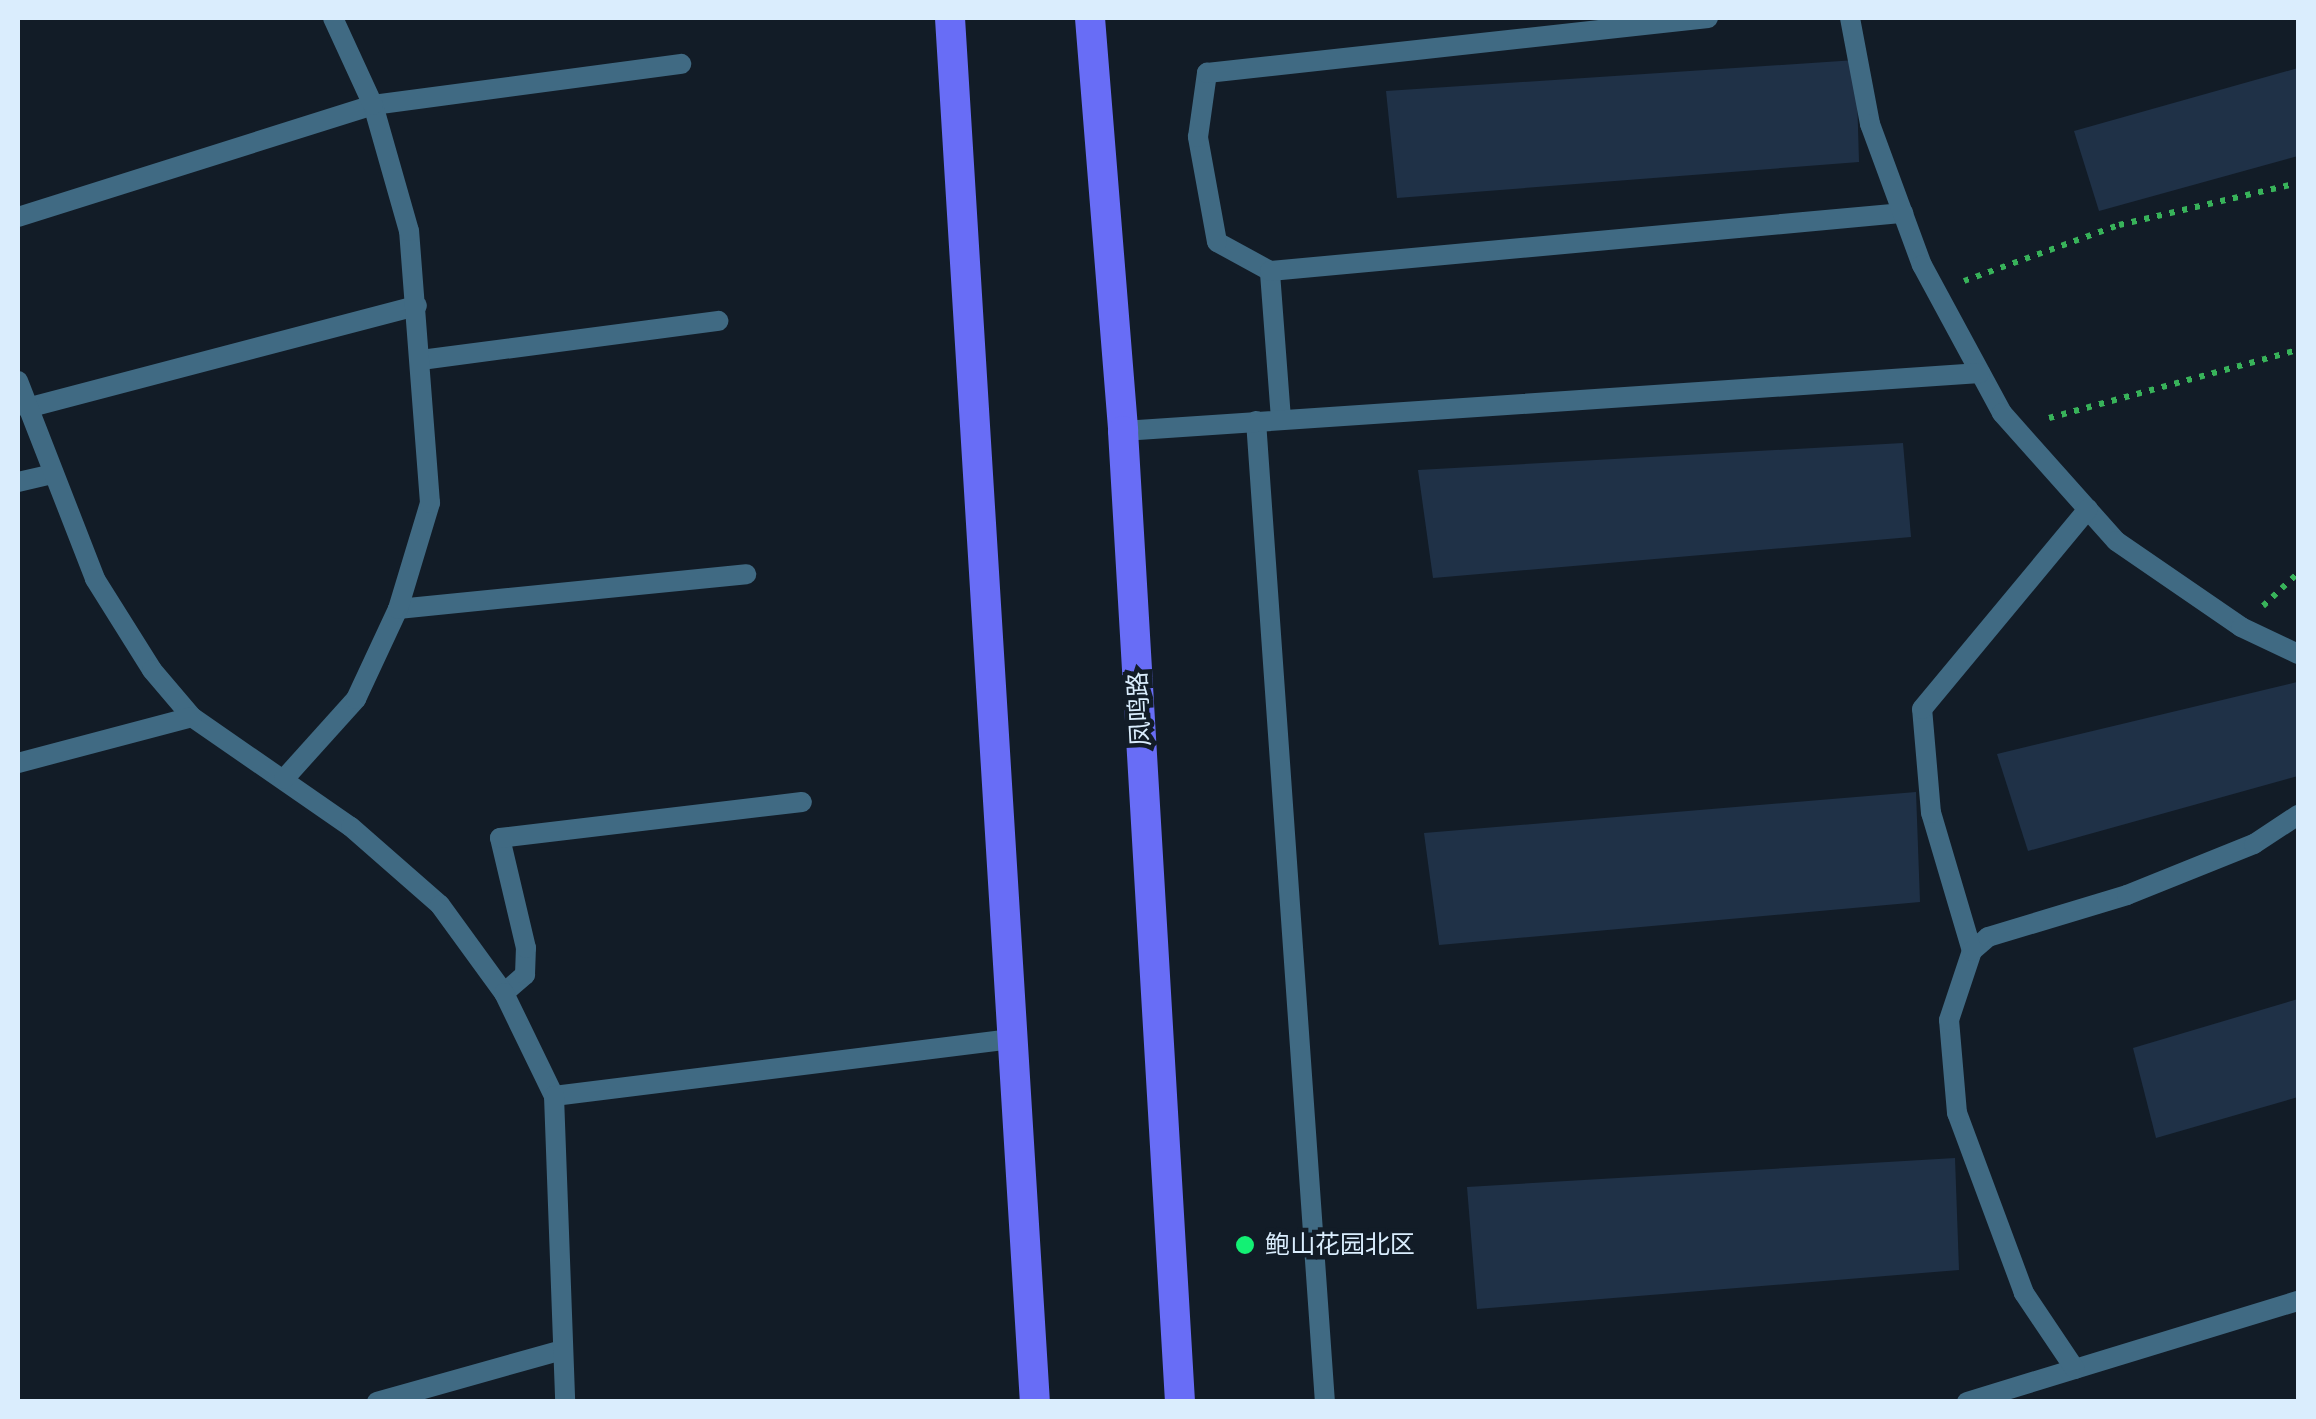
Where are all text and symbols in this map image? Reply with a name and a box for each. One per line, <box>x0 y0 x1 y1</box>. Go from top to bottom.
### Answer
street label: 凤鸣路 <box>1123 671 1157 747</box>
place label: 鲍山花园北区 <box>1265 1230 1415 1260</box>
marker: 鲍山花园北区 <box>1234 1234 1256 1256</box>

